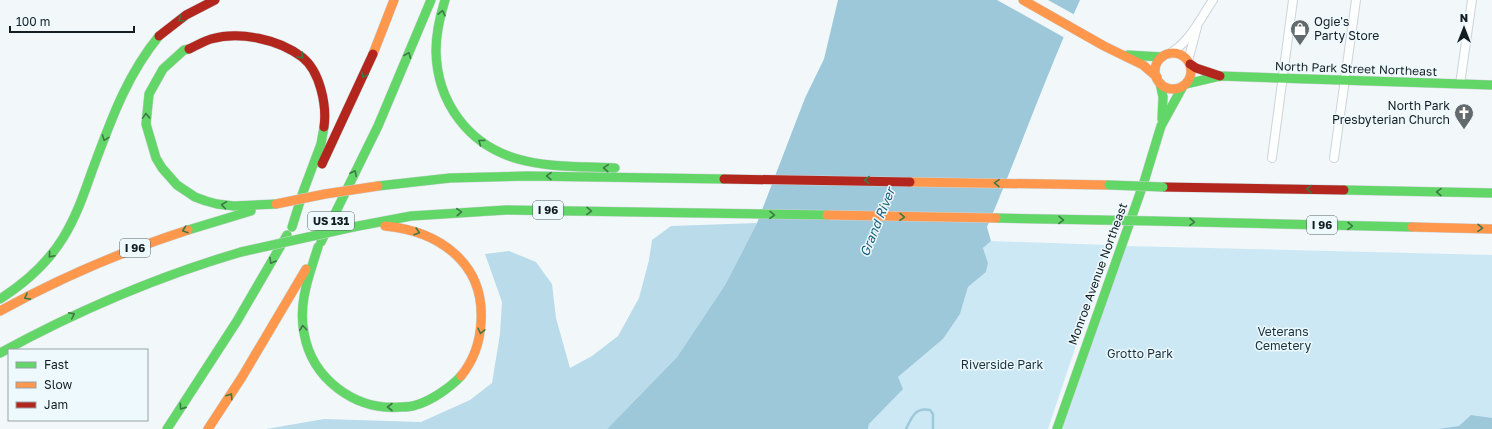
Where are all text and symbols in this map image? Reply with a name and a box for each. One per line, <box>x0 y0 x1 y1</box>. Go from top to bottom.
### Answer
scale bar <box>10 8 134 34</box>
north arrow <box>1444 8 1484 48</box>
one-way arrow <box>437 10 445 16</box>
text: N <box>1460 11 1468 24</box>
text: 100 m <box>16 14 50 29</box>
one-way arrow <box>178 14 185 22</box>
place label: Ogie's Party Store <box>1314 14 1379 43</box>
shop icon: Ogie's Party Store <box>1289 18 1311 46</box>
one-way arrow <box>296 51 304 59</box>
one-way arrow <box>404 51 412 58</box>
street label: North Park Street Northeast <box>1275 58 1438 79</box>
one-way arrow <box>360 71 368 78</box>
place label: North Park Presbyterian Church <box>1332 98 1450 127</box>
church icon: North Park Presbyterian Church <box>1453 102 1475 130</box>
one-way arrow <box>141 113 150 119</box>
one-way arrow <box>102 134 110 141</box>
one-way arrow <box>478 139 485 147</box>
one-way arrow <box>603 163 609 172</box>
one-way arrow <box>349 170 357 177</box>
one-way arrow <box>546 172 552 180</box>
one-way arrow <box>864 176 870 185</box>
one-way arrow <box>994 179 1000 187</box>
water label: Grand River <box>856 184 899 259</box>
one-way arrow <box>1306 185 1312 193</box>
one-way arrow <box>1436 188 1442 196</box>
street label: Monroe Avenue Northeast <box>1065 200 1130 347</box>
one-way arrow <box>221 201 227 210</box>
road number: I 96 <box>533 201 563 219</box>
one-way arrow <box>586 207 592 215</box>
one-way arrow <box>456 208 462 217</box>
one-way arrow <box>769 211 775 219</box>
road number: US 131 <box>308 212 354 230</box>
one-way arrow <box>899 213 905 221</box>
one-way arrow <box>1058 215 1064 224</box>
road number: I 96 <box>1307 216 1337 234</box>
one-way arrow <box>1189 218 1195 226</box>
one-way arrow <box>1347 221 1353 230</box>
one-way arrow <box>1477 224 1483 233</box>
one-way arrow <box>182 225 189 234</box>
one-way arrow <box>413 227 420 236</box>
road number: I 96 <box>120 239 150 257</box>
one-way arrow <box>48 250 55 258</box>
one-way arrow <box>270 257 277 264</box>
one-way arrow <box>24 292 31 299</box>
one-way arrow <box>67 312 75 320</box>
park label: Veterans Cemetery <box>1255 324 1311 353</box>
one-way arrow <box>299 325 308 331</box>
one-way arrow <box>477 328 485 334</box>
park label: Grotto Park <box>1107 346 1173 361</box>
legend <box>8 349 148 421</box>
text: Fast <box>44 357 69 372</box>
park label: Riverside Park <box>961 357 1043 372</box>
text: Slow <box>44 377 72 392</box>
one-way arrow <box>225 393 232 400</box>
text: Jam <box>44 397 68 412</box>
one-way arrow <box>179 403 187 410</box>
one-way arrow <box>387 403 393 411</box>

